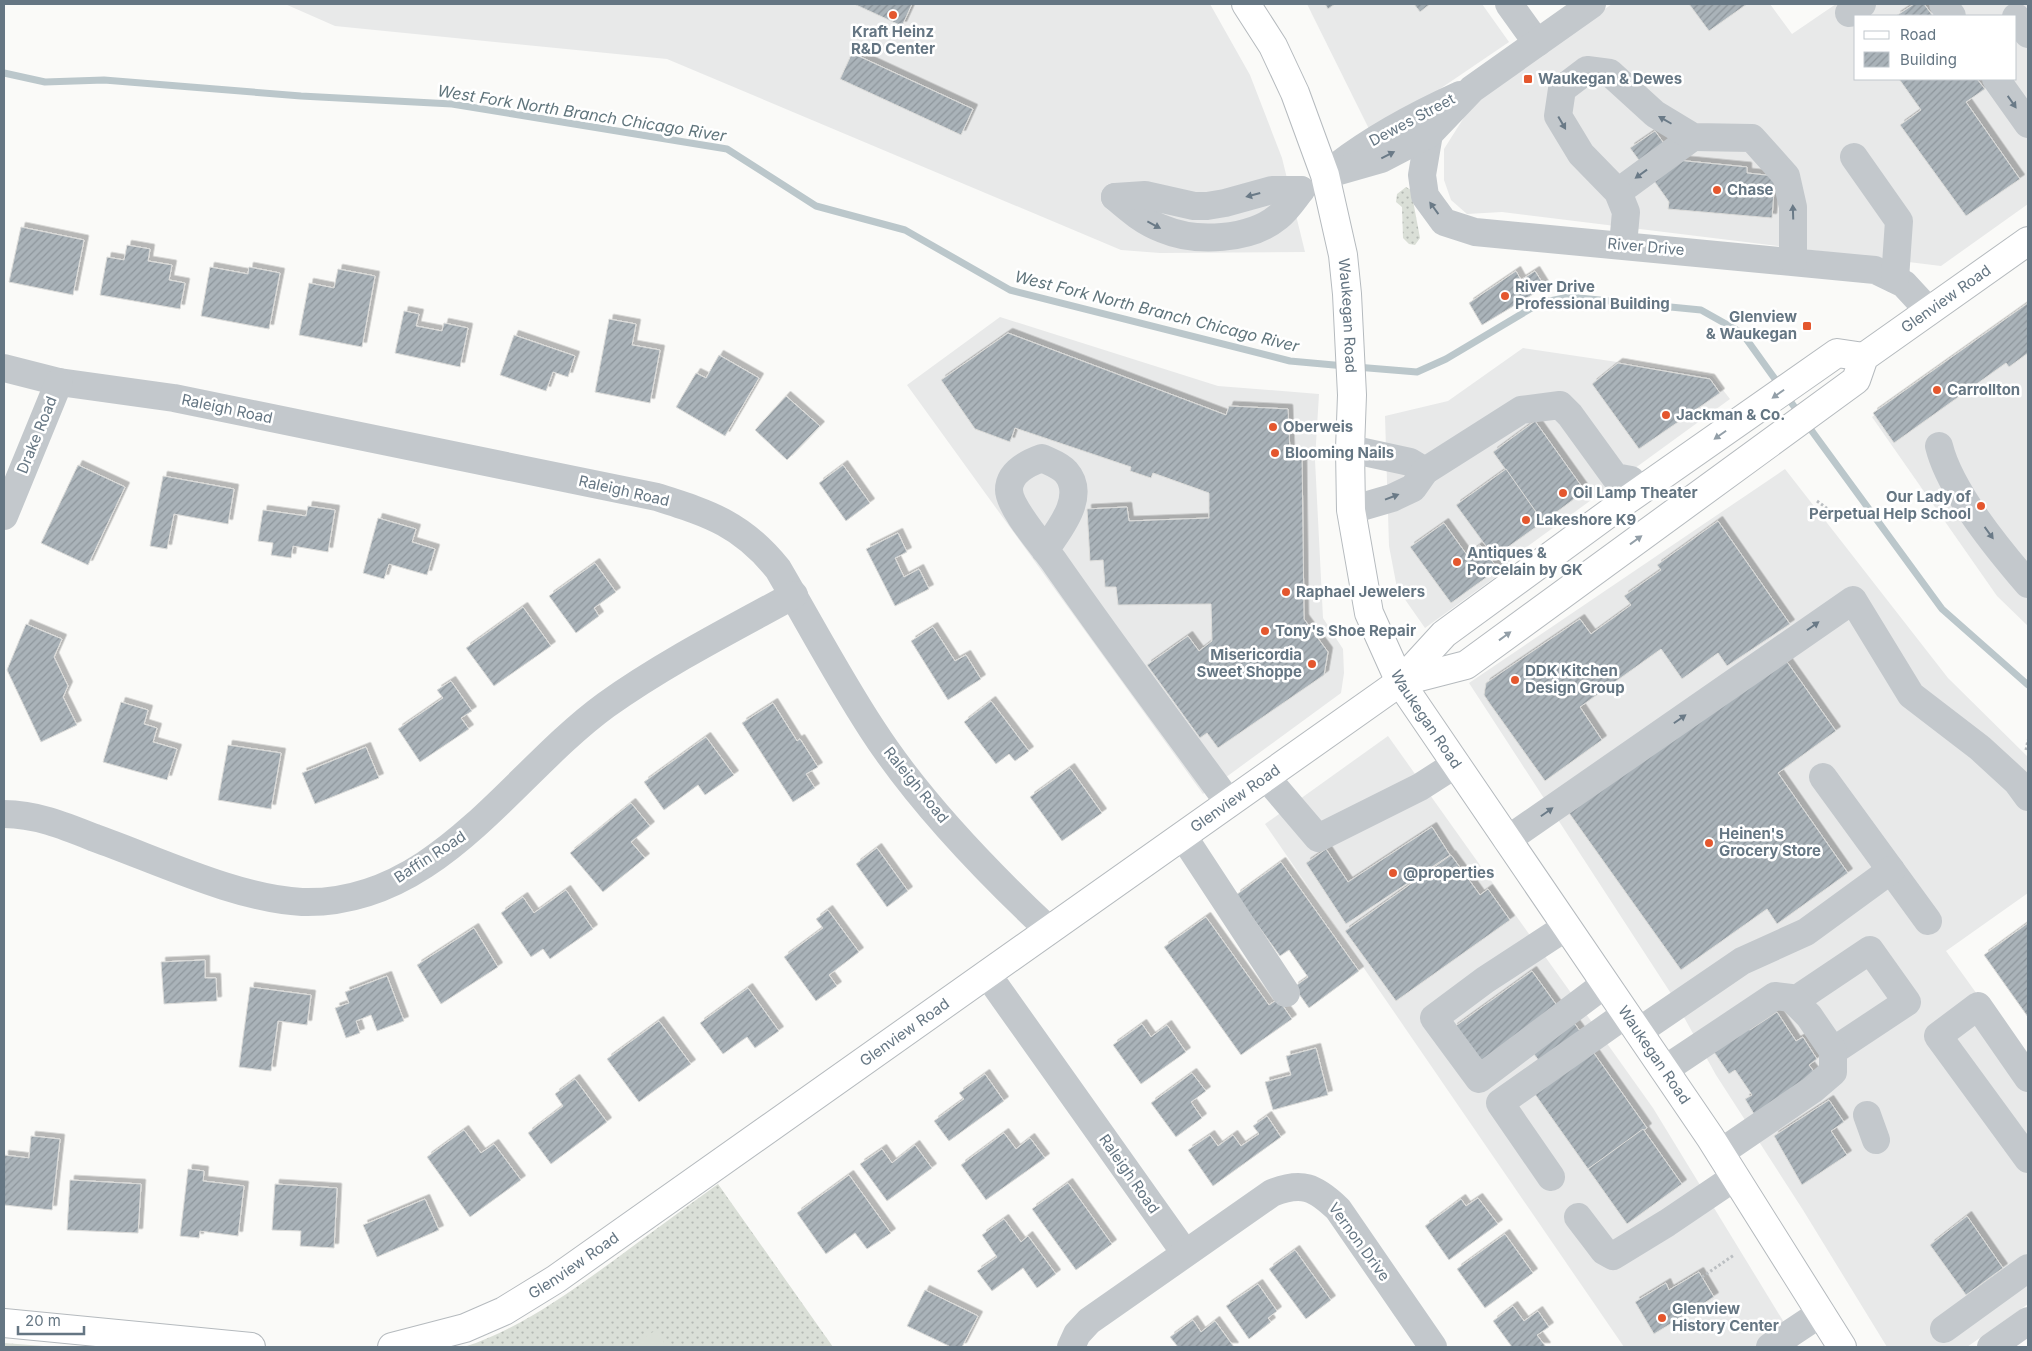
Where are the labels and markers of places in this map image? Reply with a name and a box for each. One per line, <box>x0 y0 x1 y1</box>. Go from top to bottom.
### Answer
marker: Kraft Heinz R&D Center <box>887 9 899 21</box>
place label: Kraft Heinz R&D Center <box>851 22 935 58</box>
place label: Waukegan & Dewes <box>1538 69 1682 88</box>
marker: Waukegan & Dewes <box>1522 73 1534 85</box>
place label: Chase <box>1727 180 1774 199</box>
marker: Chase <box>1711 184 1723 196</box>
place label: River Drive Professional Building <box>1515 277 1670 313</box>
marker: River Drive Professional Building <box>1499 290 1511 302</box>
place label: Glenview & Waukegan <box>1706 307 1797 343</box>
marker: Glenview & Waukegan <box>1801 320 1813 332</box>
place label: Carrollton <box>1947 380 2020 399</box>
marker: Carrollton <box>1931 384 1943 396</box>
place label: Jackman & Co. <box>1676 405 1785 424</box>
marker: Jackman & Co. <box>1660 409 1672 421</box>
place label: Oberweis <box>1283 417 1353 436</box>
marker: Oberweis <box>1267 421 1279 433</box>
place label: Blooming Nails <box>1285 443 1394 462</box>
marker: Blooming Nails <box>1269 447 1281 459</box>
place label: Oil Lamp Theater <box>1573 483 1698 502</box>
marker: Oil Lamp Theater <box>1557 487 1569 499</box>
place label: Our Lady of Perpetual Help School <box>1809 487 1971 523</box>
marker: Our Lady of Perpetual Help School <box>1975 500 1987 512</box>
place label: Lakeshore K9 <box>1536 510 1636 529</box>
marker: Lakeshore K9 <box>1520 514 1532 526</box>
place label: Antiques & Porcelain by GK <box>1467 543 1583 579</box>
marker: Antiques & Porcelain by GK <box>1451 556 1463 568</box>
place label: Raphael Jewelers <box>1296 582 1425 601</box>
marker: Raphael Jewelers <box>1280 586 1292 598</box>
place label: Tony's Shoe Repair <box>1275 621 1416 640</box>
marker: Tony's Shoe Repair <box>1259 625 1271 637</box>
place label: Misericordia Sweet Shoppe <box>1197 645 1302 681</box>
marker: Misericordia Sweet Shoppe <box>1306 658 1318 670</box>
place label: DDK Kitchen Design Group <box>1525 661 1625 697</box>
marker: DDK Kitchen Design Group <box>1509 674 1521 686</box>
place label: Heinen's Grocery Store <box>1719 824 1821 860</box>
marker: Heinen's Grocery Store <box>1703 837 1715 849</box>
place label: @properties <box>1403 863 1494 882</box>
marker: @properties <box>1387 867 1399 879</box>
place label: Glenview History Center <box>1672 1299 1779 1335</box>
marker: Glenview History Center <box>1656 1312 1668 1324</box>

